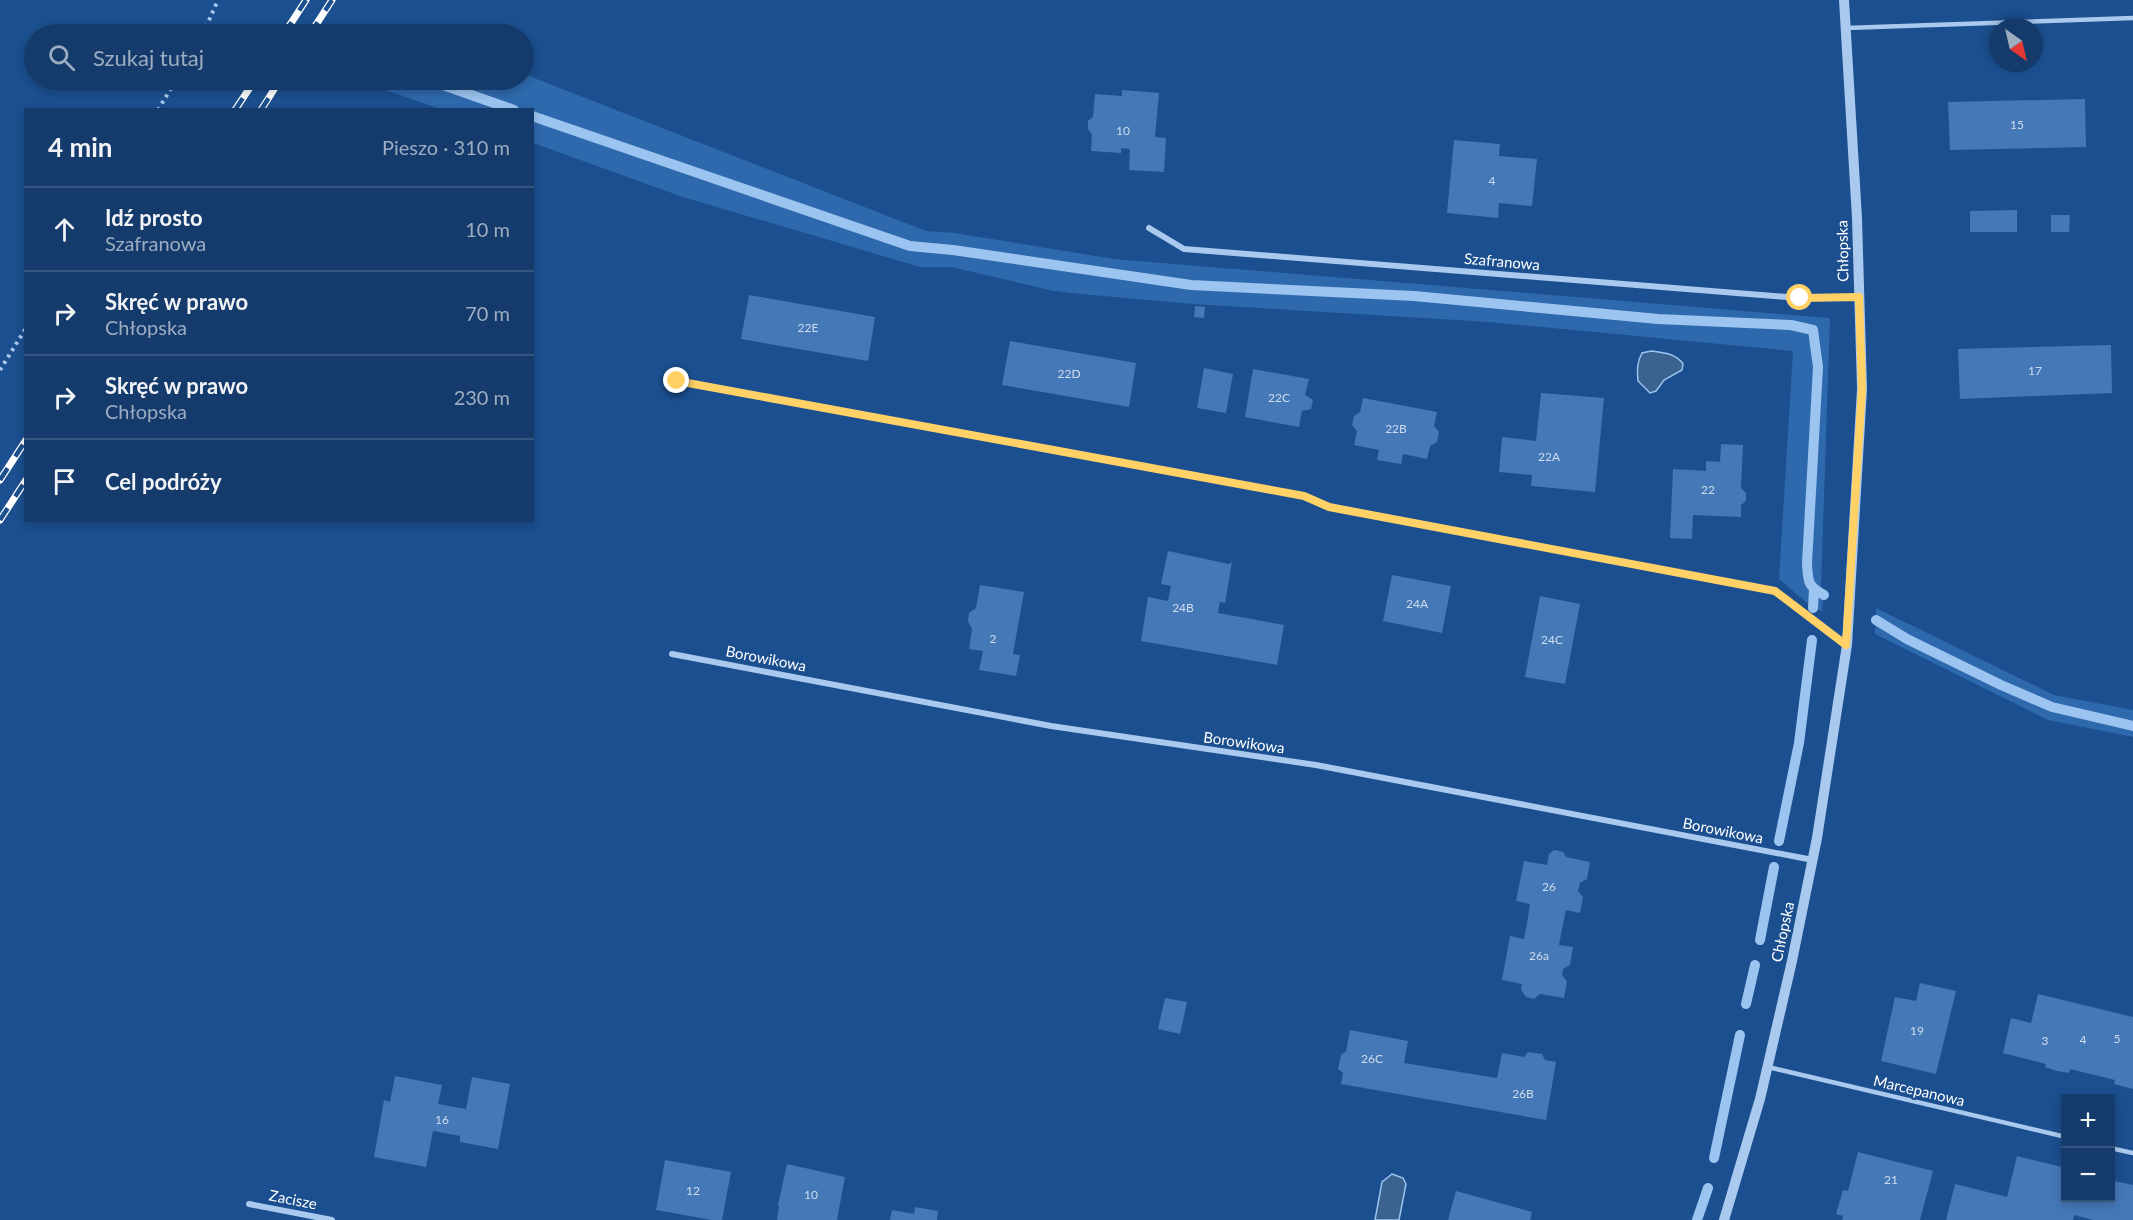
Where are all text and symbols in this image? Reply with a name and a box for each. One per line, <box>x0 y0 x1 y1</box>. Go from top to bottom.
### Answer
north arrow <box>1989 18 2043 72</box>
search box <box>24 24 534 90</box>
icon: search <box>45 41 78 74</box>
text: Szukaj tutaj <box>93 44 204 71</box>
house number: 15 <box>2010 117 2024 132</box>
house number: 10 <box>1116 123 1130 138</box>
text: 4 min <box>48 131 112 163</box>
text: Pieszo · 310 m <box>382 135 510 159</box>
house number: 4 <box>1489 173 1496 188</box>
text: Idź prosto <box>105 204 203 231</box>
icon: ahead <box>48 213 81 246</box>
text: 10 m <box>465 217 510 241</box>
street label: Chłopska <box>1832 220 1852 282</box>
text: Szafranowa <box>105 231 206 255</box>
street label: Szafranowa <box>1463 249 1541 273</box>
route start <box>1786 284 1812 310</box>
text: Skręć w prawo <box>105 288 248 315</box>
icon: right <box>48 297 81 330</box>
text: 70 m <box>465 301 510 325</box>
text: Chłopska <box>105 315 187 339</box>
house number: 22E <box>798 320 818 335</box>
house number: 17 <box>2028 363 2042 378</box>
house number: 22D <box>1057 366 1081 381</box>
route end <box>663 367 689 393</box>
text: Skręć w prawo <box>105 372 248 399</box>
icon: right <box>48 381 81 414</box>
text: 230 m <box>454 385 510 409</box>
house number: 22C <box>1268 390 1290 405</box>
text: Chłopska <box>105 399 187 423</box>
house number: 22B <box>1385 421 1407 436</box>
house number: 22A <box>1538 449 1561 464</box>
icon: arrive <box>48 465 81 498</box>
text: Cel podróży <box>105 468 222 495</box>
house number: 22 <box>1701 482 1715 497</box>
house number: 24A <box>1406 596 1429 611</box>
house number: 24B <box>1172 600 1194 615</box>
house number: 2 <box>990 631 997 646</box>
house number: 24C <box>1541 632 1563 647</box>
street label: Borowikowa <box>724 641 808 675</box>
street label: Borowikowa <box>1202 727 1286 757</box>
street label: Borowikowa <box>1681 813 1765 847</box>
house number: 26 <box>1542 879 1556 894</box>
street label: Chłopska <box>1767 900 1797 964</box>
house number: 26a <box>1529 948 1549 963</box>
house number: 19 <box>1910 1023 1924 1038</box>
house number: 5 <box>2114 1031 2121 1046</box>
house number: 4 <box>2080 1032 2087 1047</box>
house number: 3 <box>2042 1033 2049 1048</box>
house number: 26C <box>1361 1051 1383 1066</box>
street label: Marcepanowa <box>1872 1071 1967 1109</box>
house number: 26B <box>1512 1086 1534 1101</box>
map controls <box>2061 1094 2115 1202</box>
button: + <box>2061 1094 2115 1148</box>
house number: 16 <box>435 1112 449 1127</box>
button: − <box>2061 1148 2115 1202</box>
house number: 21 <box>1884 1172 1898 1187</box>
house number: 12 <box>686 1183 700 1198</box>
street label: Zacisze <box>268 1186 319 1212</box>
house number: 10 <box>804 1187 818 1202</box>

